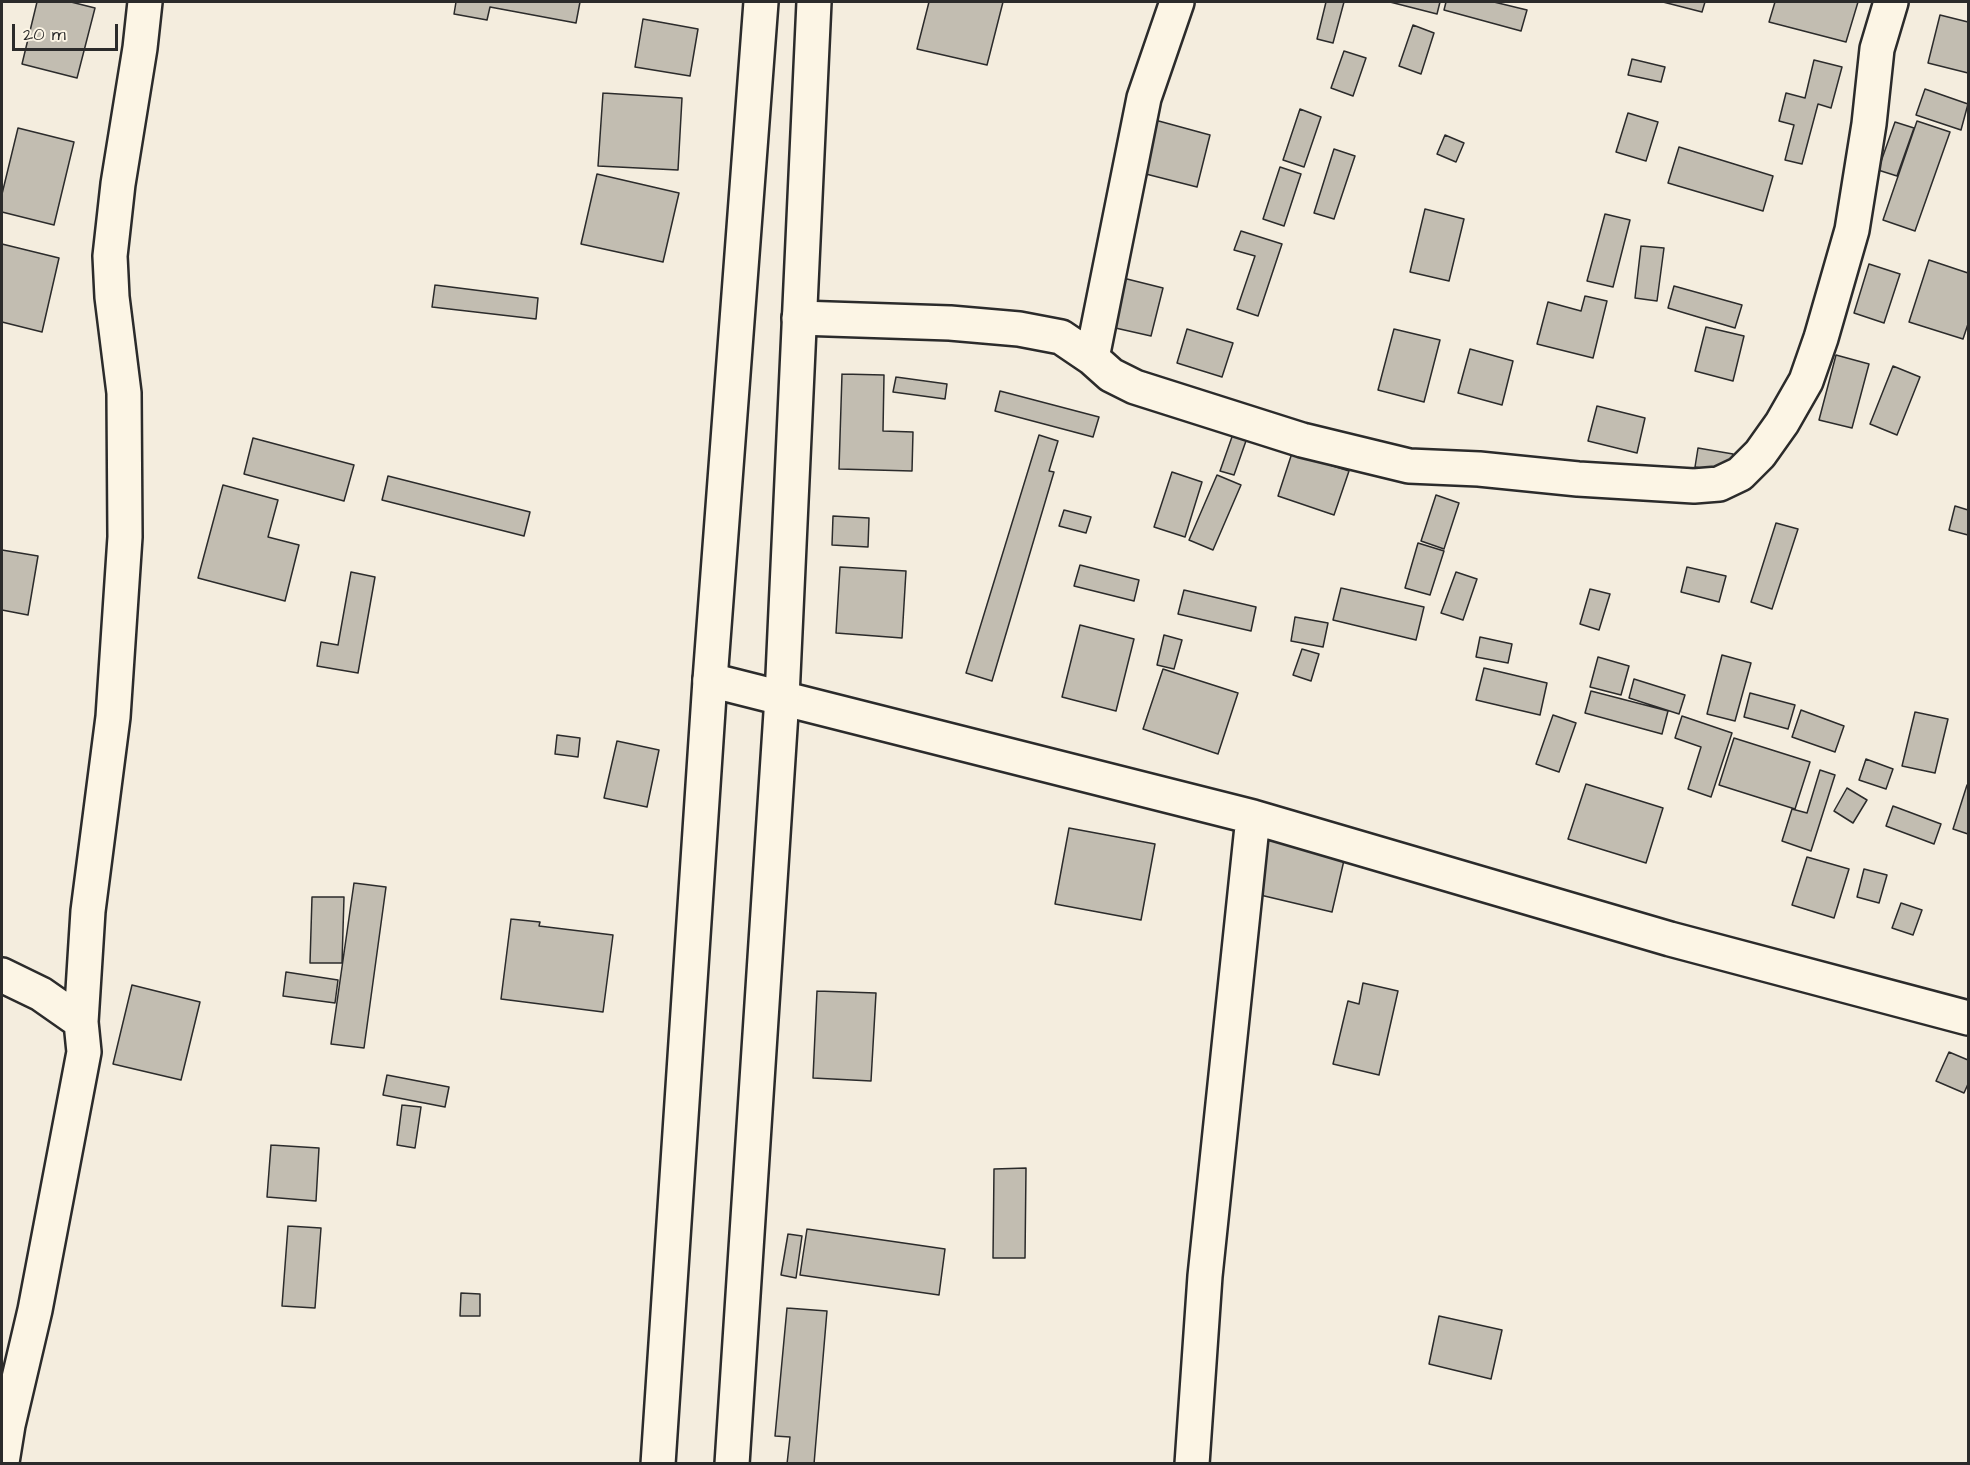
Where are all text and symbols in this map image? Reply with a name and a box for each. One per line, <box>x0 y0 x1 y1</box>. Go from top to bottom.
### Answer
scale bar <box>15 12 122 50</box>
text: 20 m <box>23 22 66 47</box>

